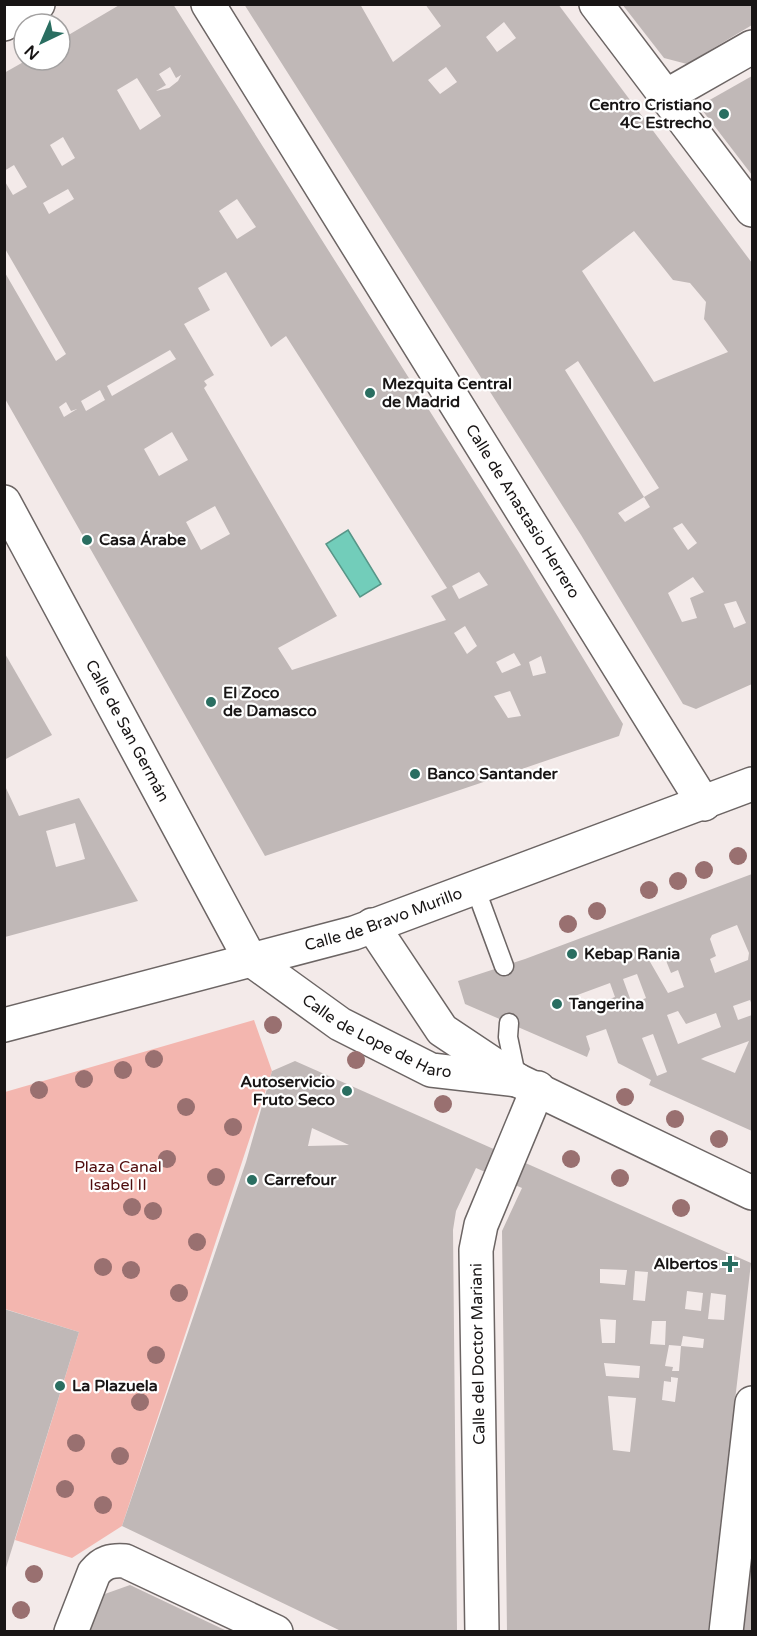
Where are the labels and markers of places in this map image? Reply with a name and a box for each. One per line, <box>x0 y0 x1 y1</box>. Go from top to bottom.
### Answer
place label: Centro Cristiano 4C Estrecho <box>589 95 712 133</box>
marker: Centro Cristiano 4C Estrecho <box>717 107 731 121</box>
place label: Mezquita Central de Madrid <box>382 374 512 412</box>
marker: Mezquita Central de Madrid <box>363 386 377 400</box>
place label: Casa Árabe <box>99 530 186 550</box>
marker: Casa Árabe <box>80 533 94 547</box>
place label: El Zoco de Damasco <box>223 683 317 721</box>
marker: El Zoco de Damasco <box>204 695 218 709</box>
place label: Banco Santander <box>427 764 559 784</box>
marker: Banco Santander <box>408 767 422 781</box>
place label: Kebap Rania <box>584 944 680 964</box>
marker: Kebap Rania <box>565 947 579 961</box>
place label: Tangerina <box>568 994 644 1014</box>
marker: Tangerina <box>550 997 564 1011</box>
place label: Autoservicio Fruto Seco <box>240 1072 335 1110</box>
marker: Autoservicio Fruto Seco <box>340 1084 354 1098</box>
place label: Carrefour <box>264 1170 337 1190</box>
marker: Carrefour <box>245 1173 259 1187</box>
place label: Albertos <box>653 1254 718 1274</box>
marker: Albertos <box>723 1257 737 1271</box>
place label: La Plazuela <box>72 1376 158 1396</box>
marker: La Plazuela <box>53 1379 67 1393</box>

